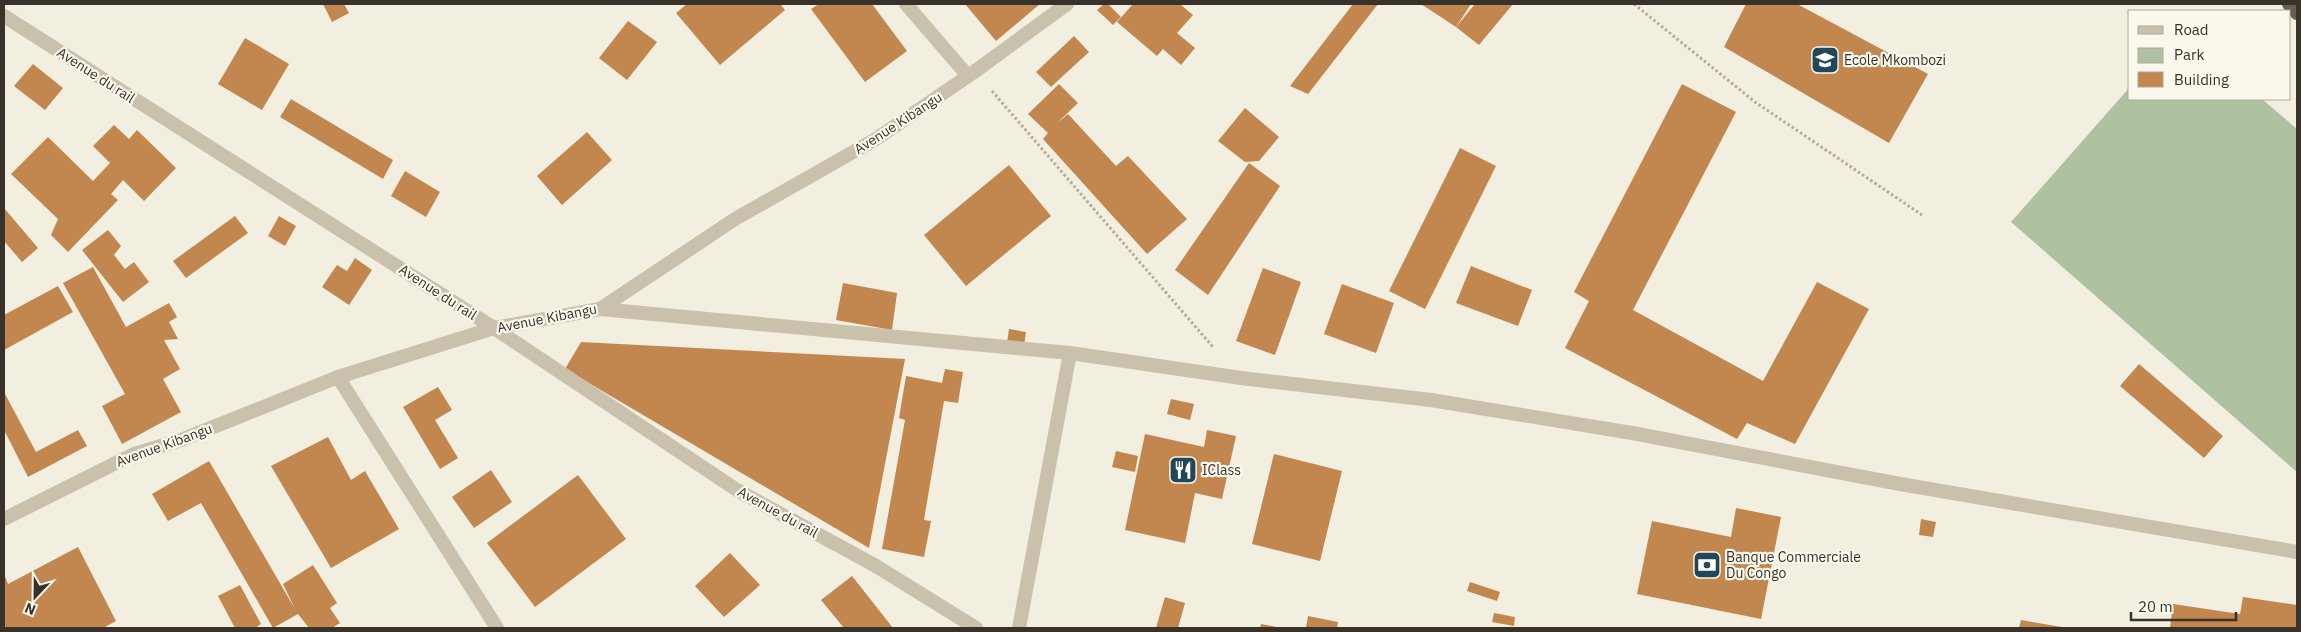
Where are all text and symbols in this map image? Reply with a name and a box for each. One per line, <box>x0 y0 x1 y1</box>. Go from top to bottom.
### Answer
legend <box>2128 10 2291 100</box>
text: Road <box>2174 20 2209 39</box>
street label: Avenue du rail <box>54 43 139 107</box>
school or university icon: Ecole Mkombozi <box>1810 45 1840 75</box>
text: Park <box>2174 45 2204 64</box>
place label: Ecole Mkombozi <box>1844 51 1946 69</box>
text: Building <box>2174 70 2229 89</box>
street label: Avenue Kibangu <box>851 88 945 158</box>
street label: Avenue du rail <box>396 260 481 324</box>
street label: Avenue Kibangu <box>496 300 598 336</box>
street label: Avenue Kibangu <box>113 419 215 471</box>
restaurant icon: IClass <box>1168 455 1198 485</box>
place label: IClass <box>1202 461 1241 479</box>
street label: Avenue du rail <box>735 482 822 542</box>
place label: Banque Commerciale Du Congo <box>1726 548 1861 582</box>
bank icon: Banque Commerciale Du Congo <box>1692 550 1722 580</box>
north arrow <box>10 572 60 622</box>
scale bar <box>2131 590 2236 622</box>
text: 20 m <box>2138 597 2173 616</box>
text: N <box>22 599 38 619</box>

